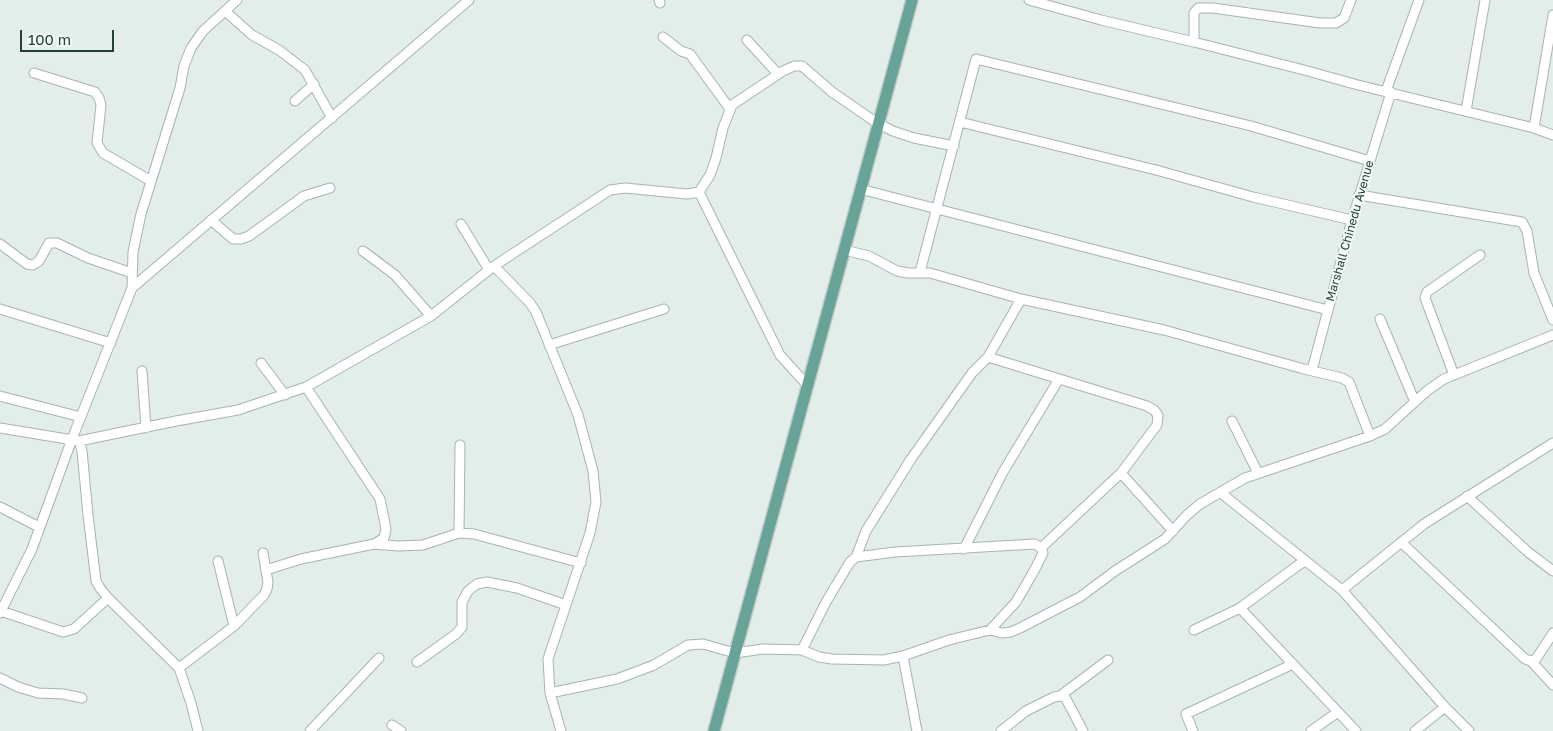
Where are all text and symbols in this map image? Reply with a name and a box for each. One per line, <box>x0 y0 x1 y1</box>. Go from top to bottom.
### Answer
scale bar <box>22 20 116 52</box>
text: 100 m <box>28 30 71 48</box>
street label: Marshall Chinedu Avenue <box>1323 159 1377 303</box>

